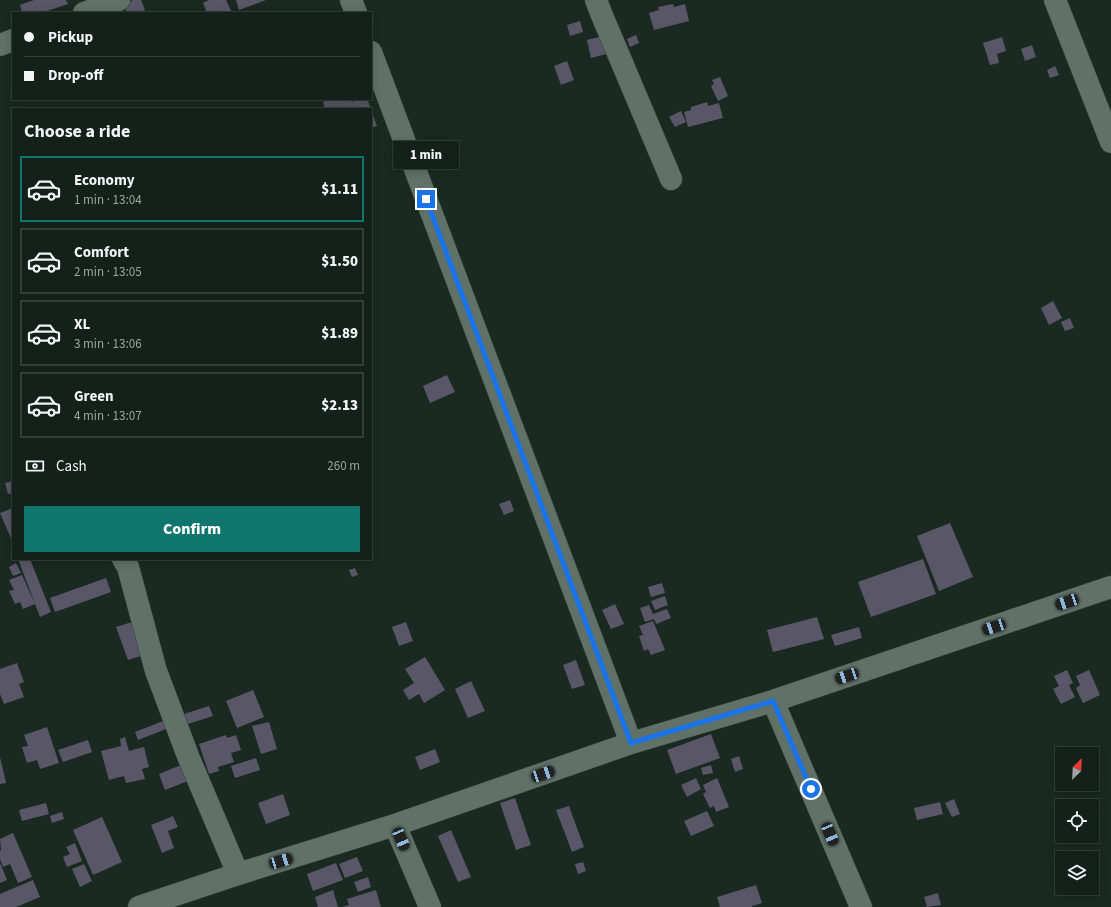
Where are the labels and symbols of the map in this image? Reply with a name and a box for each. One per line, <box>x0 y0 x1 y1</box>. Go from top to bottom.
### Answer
callout: 1 min <box>393 141 459 169</box>
route end <box>417 190 435 208</box>
car <box>1054 592 1080 612</box>
car <box>981 618 1007 636</box>
car <box>834 667 860 685</box>
north arrow <box>1055 747 1099 791</box>
car <box>530 764 556 784</box>
route start <box>802 780 820 798</box>
car <box>820 821 840 847</box>
car <box>391 826 411 852</box>
car <box>268 852 294 870</box>

